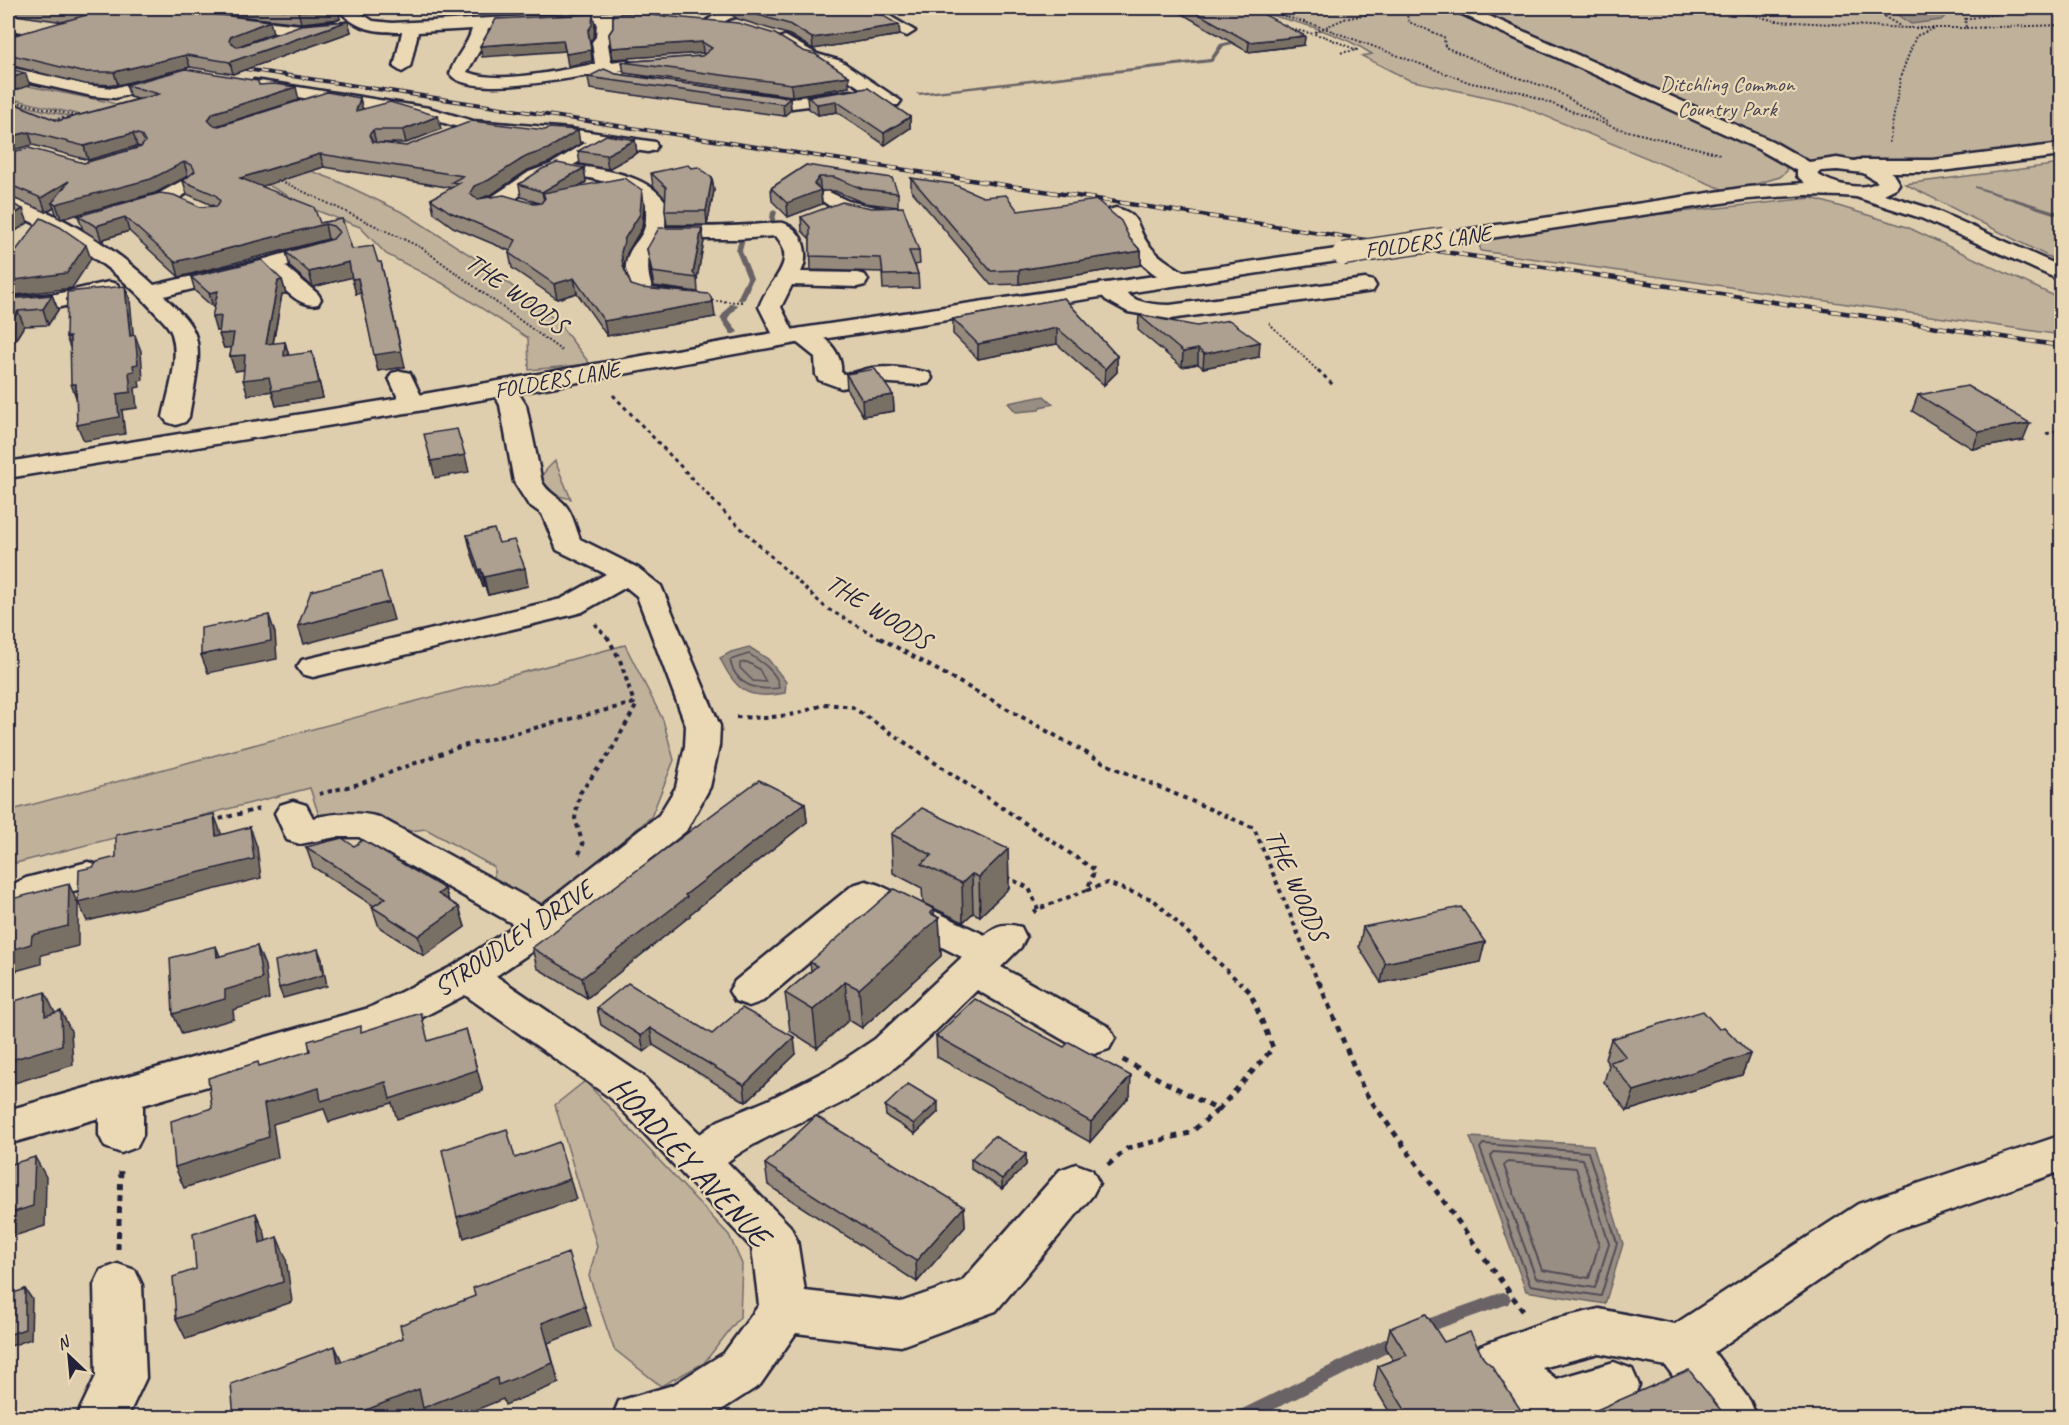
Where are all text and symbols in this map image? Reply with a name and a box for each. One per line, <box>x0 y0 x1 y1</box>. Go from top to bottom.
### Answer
park label: Ditchling Common Country Park <box>1660 70 1795 123</box>
street label: FOLDERS LANE <box>1363 219 1496 265</box>
street label: THE WOODS <box>459 245 577 343</box>
street label: FOLDERS LANE <box>492 355 625 405</box>
street label: THE WOODS <box>820 566 940 658</box>
street label: THE WOODS <box>1257 825 1337 949</box>
street label: STROUDLEY DRIVE <box>427 871 602 1004</box>
street label: HOADLEY AVENUE <box>600 1067 782 1259</box>
north arrow <box>39 1326 99 1386</box>
text: N <box>54 1331 74 1355</box>

